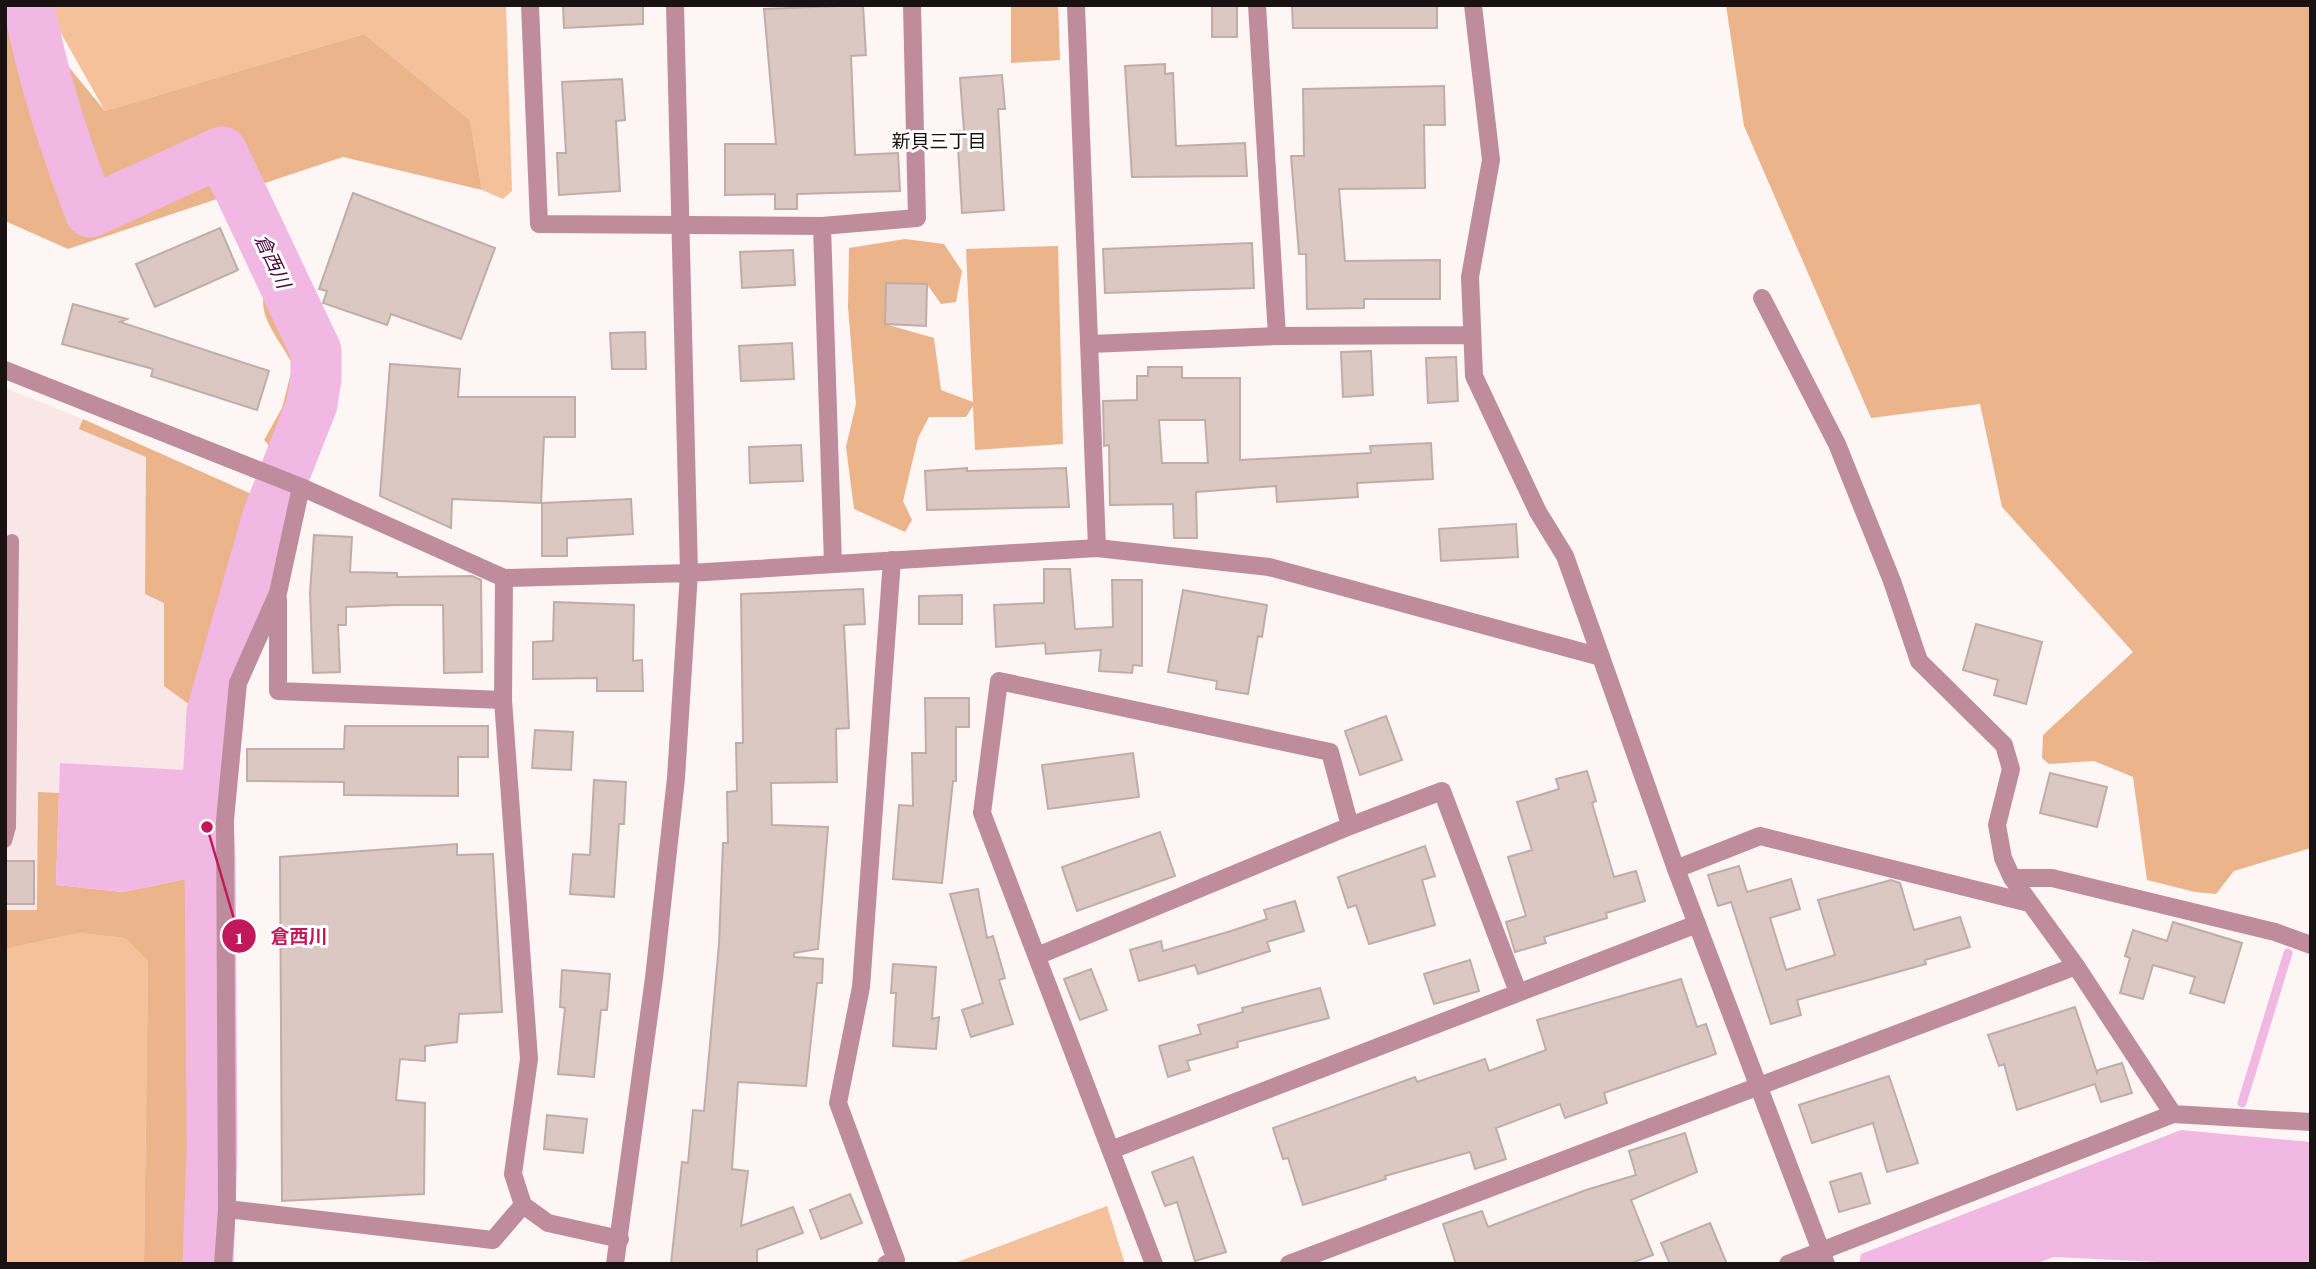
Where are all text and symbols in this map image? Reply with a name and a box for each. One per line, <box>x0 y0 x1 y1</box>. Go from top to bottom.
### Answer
district label: 新貝三丁目 <box>891 127 987 153</box>
water label: 倉西川 <box>250 229 299 294</box>
callout: 倉西川 <box>221 916 341 956</box>
text: 1 <box>235 921 243 949</box>
text: 倉西川 <box>270 922 328 948</box>

